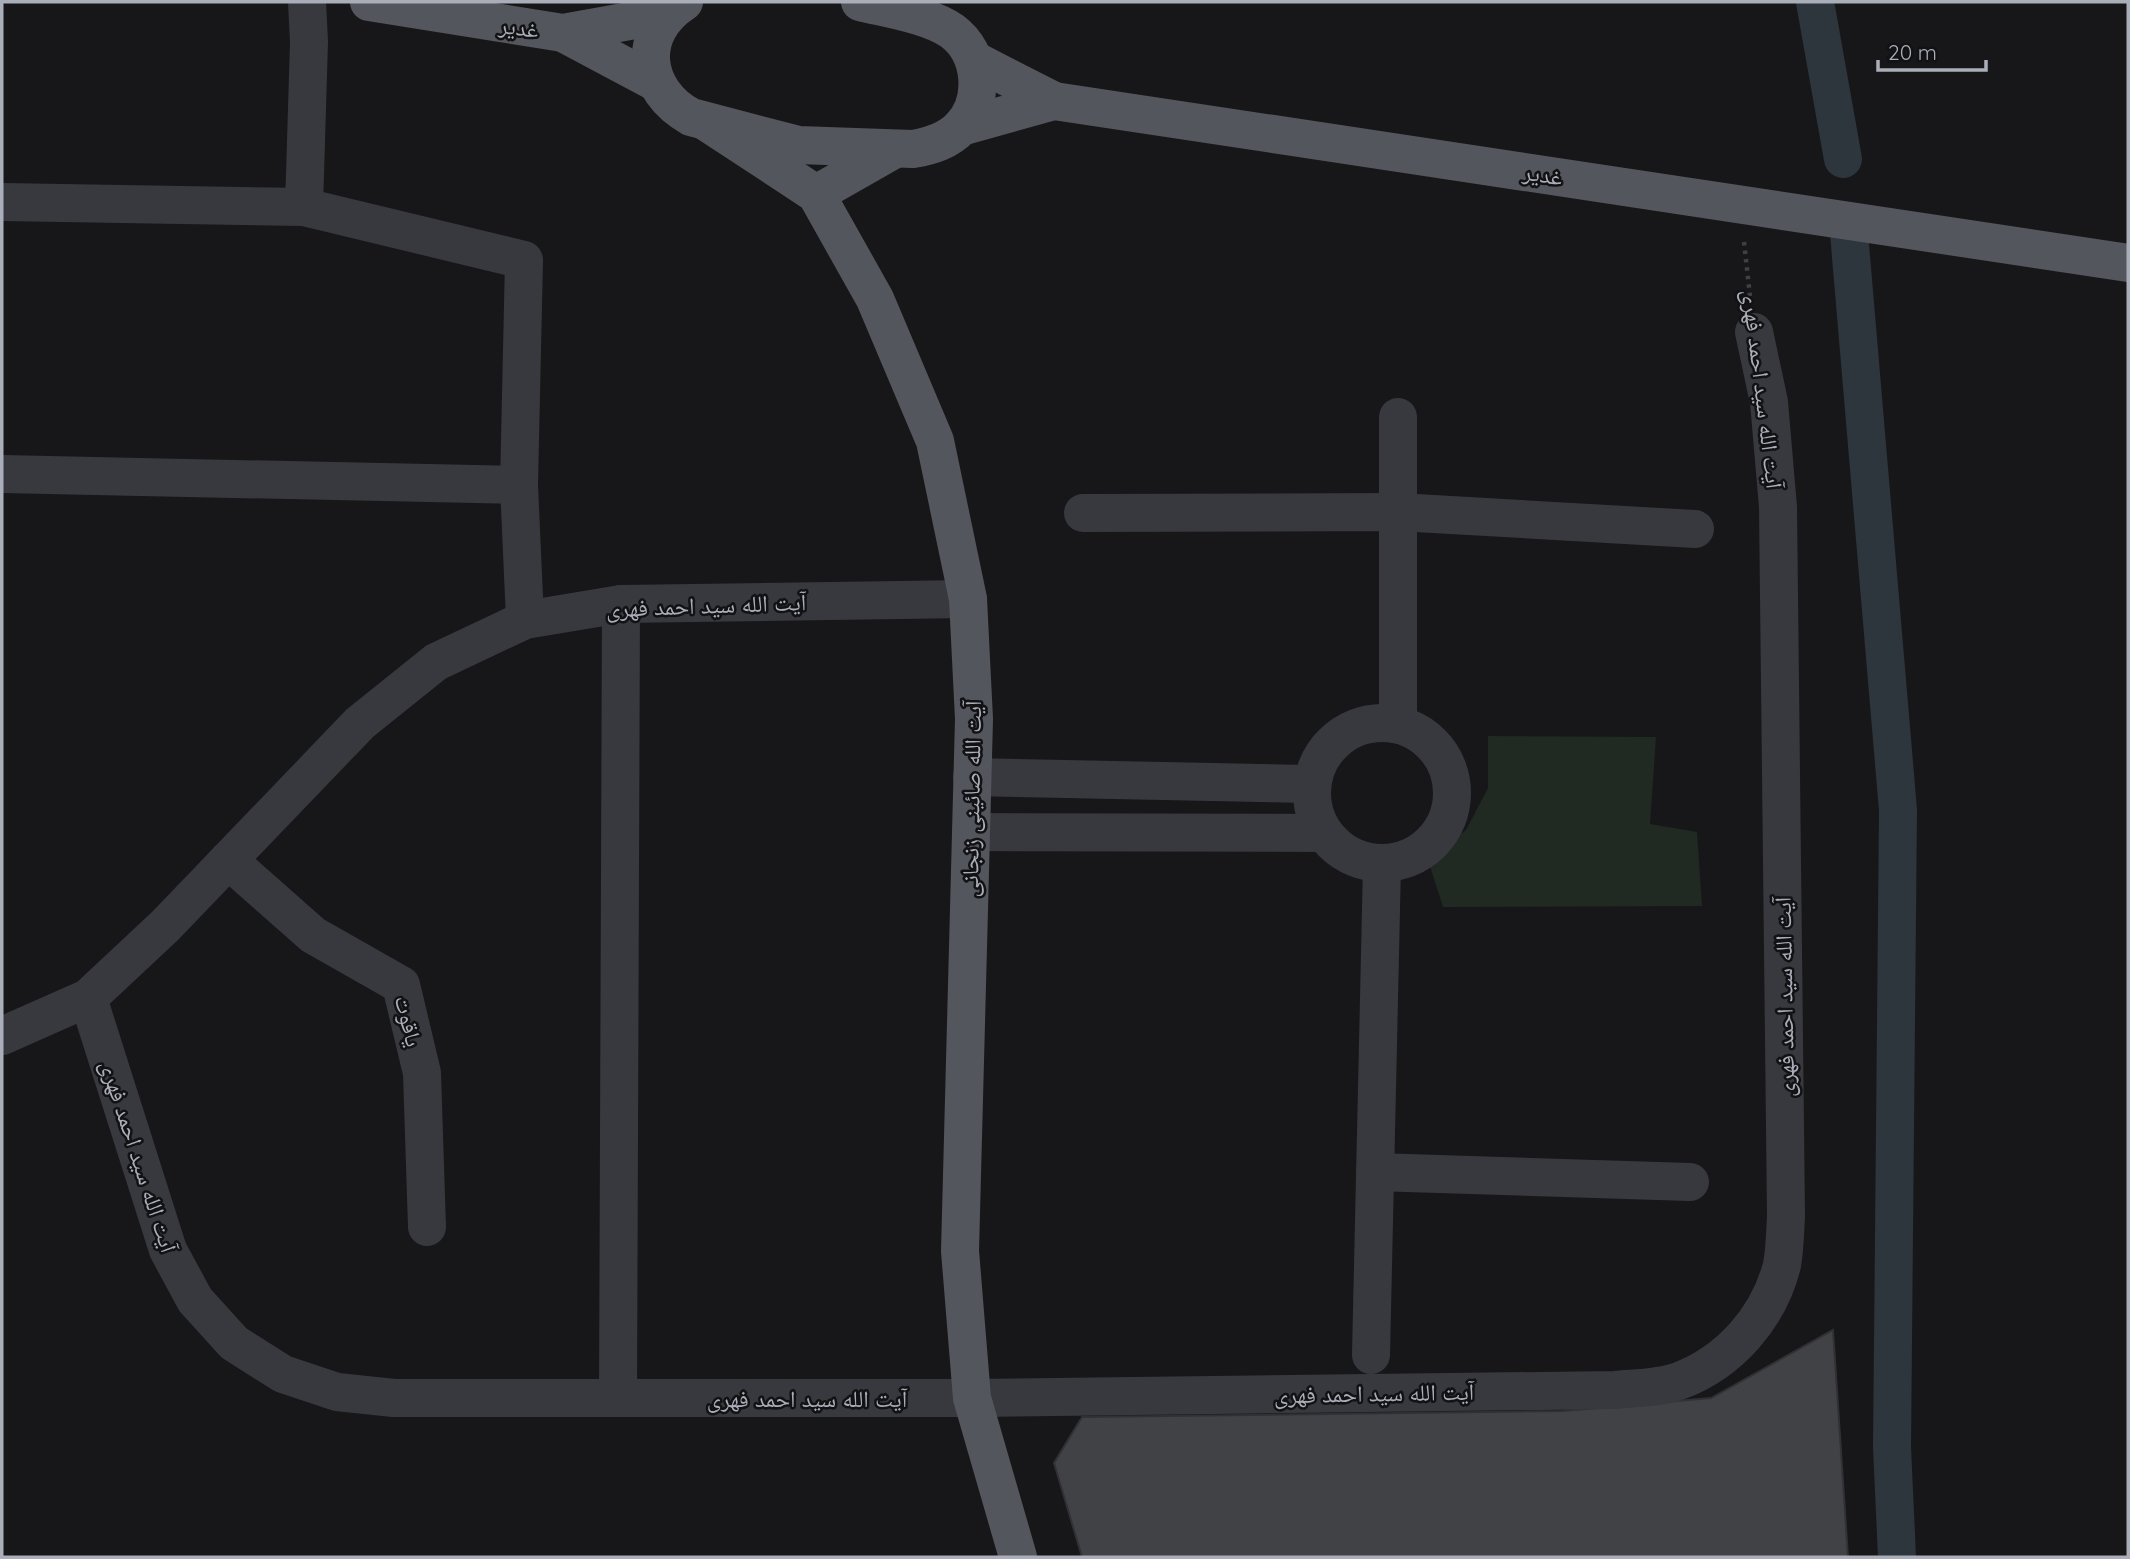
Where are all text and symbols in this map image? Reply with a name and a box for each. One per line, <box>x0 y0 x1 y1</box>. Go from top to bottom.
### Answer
street label: غدیر <box>496 10 541 44</box>
scale bar <box>1878 28 1986 72</box>
text: 20 m <box>1888 39 1937 65</box>
street label: غدیر <box>1520 156 1565 191</box>
street label: آیت الله سید احمد فهری <box>1736 288 1790 491</box>
street label: آیت الله سید احمد فهری <box>605 587 808 623</box>
street label: آیت الله صائینی زنجانی <box>955 699 987 898</box>
street label: آیت الله سید احمد فهری <box>1768 895 1800 1097</box>
street label: یاقوت <box>389 992 429 1050</box>
street label: آیت الله سید احمد فهری <box>94 1056 184 1257</box>
street label: آیت الله سید احمد فهری <box>1274 1377 1476 1409</box>
street label: آیت الله سید احمد فهری <box>707 1384 908 1413</box>

